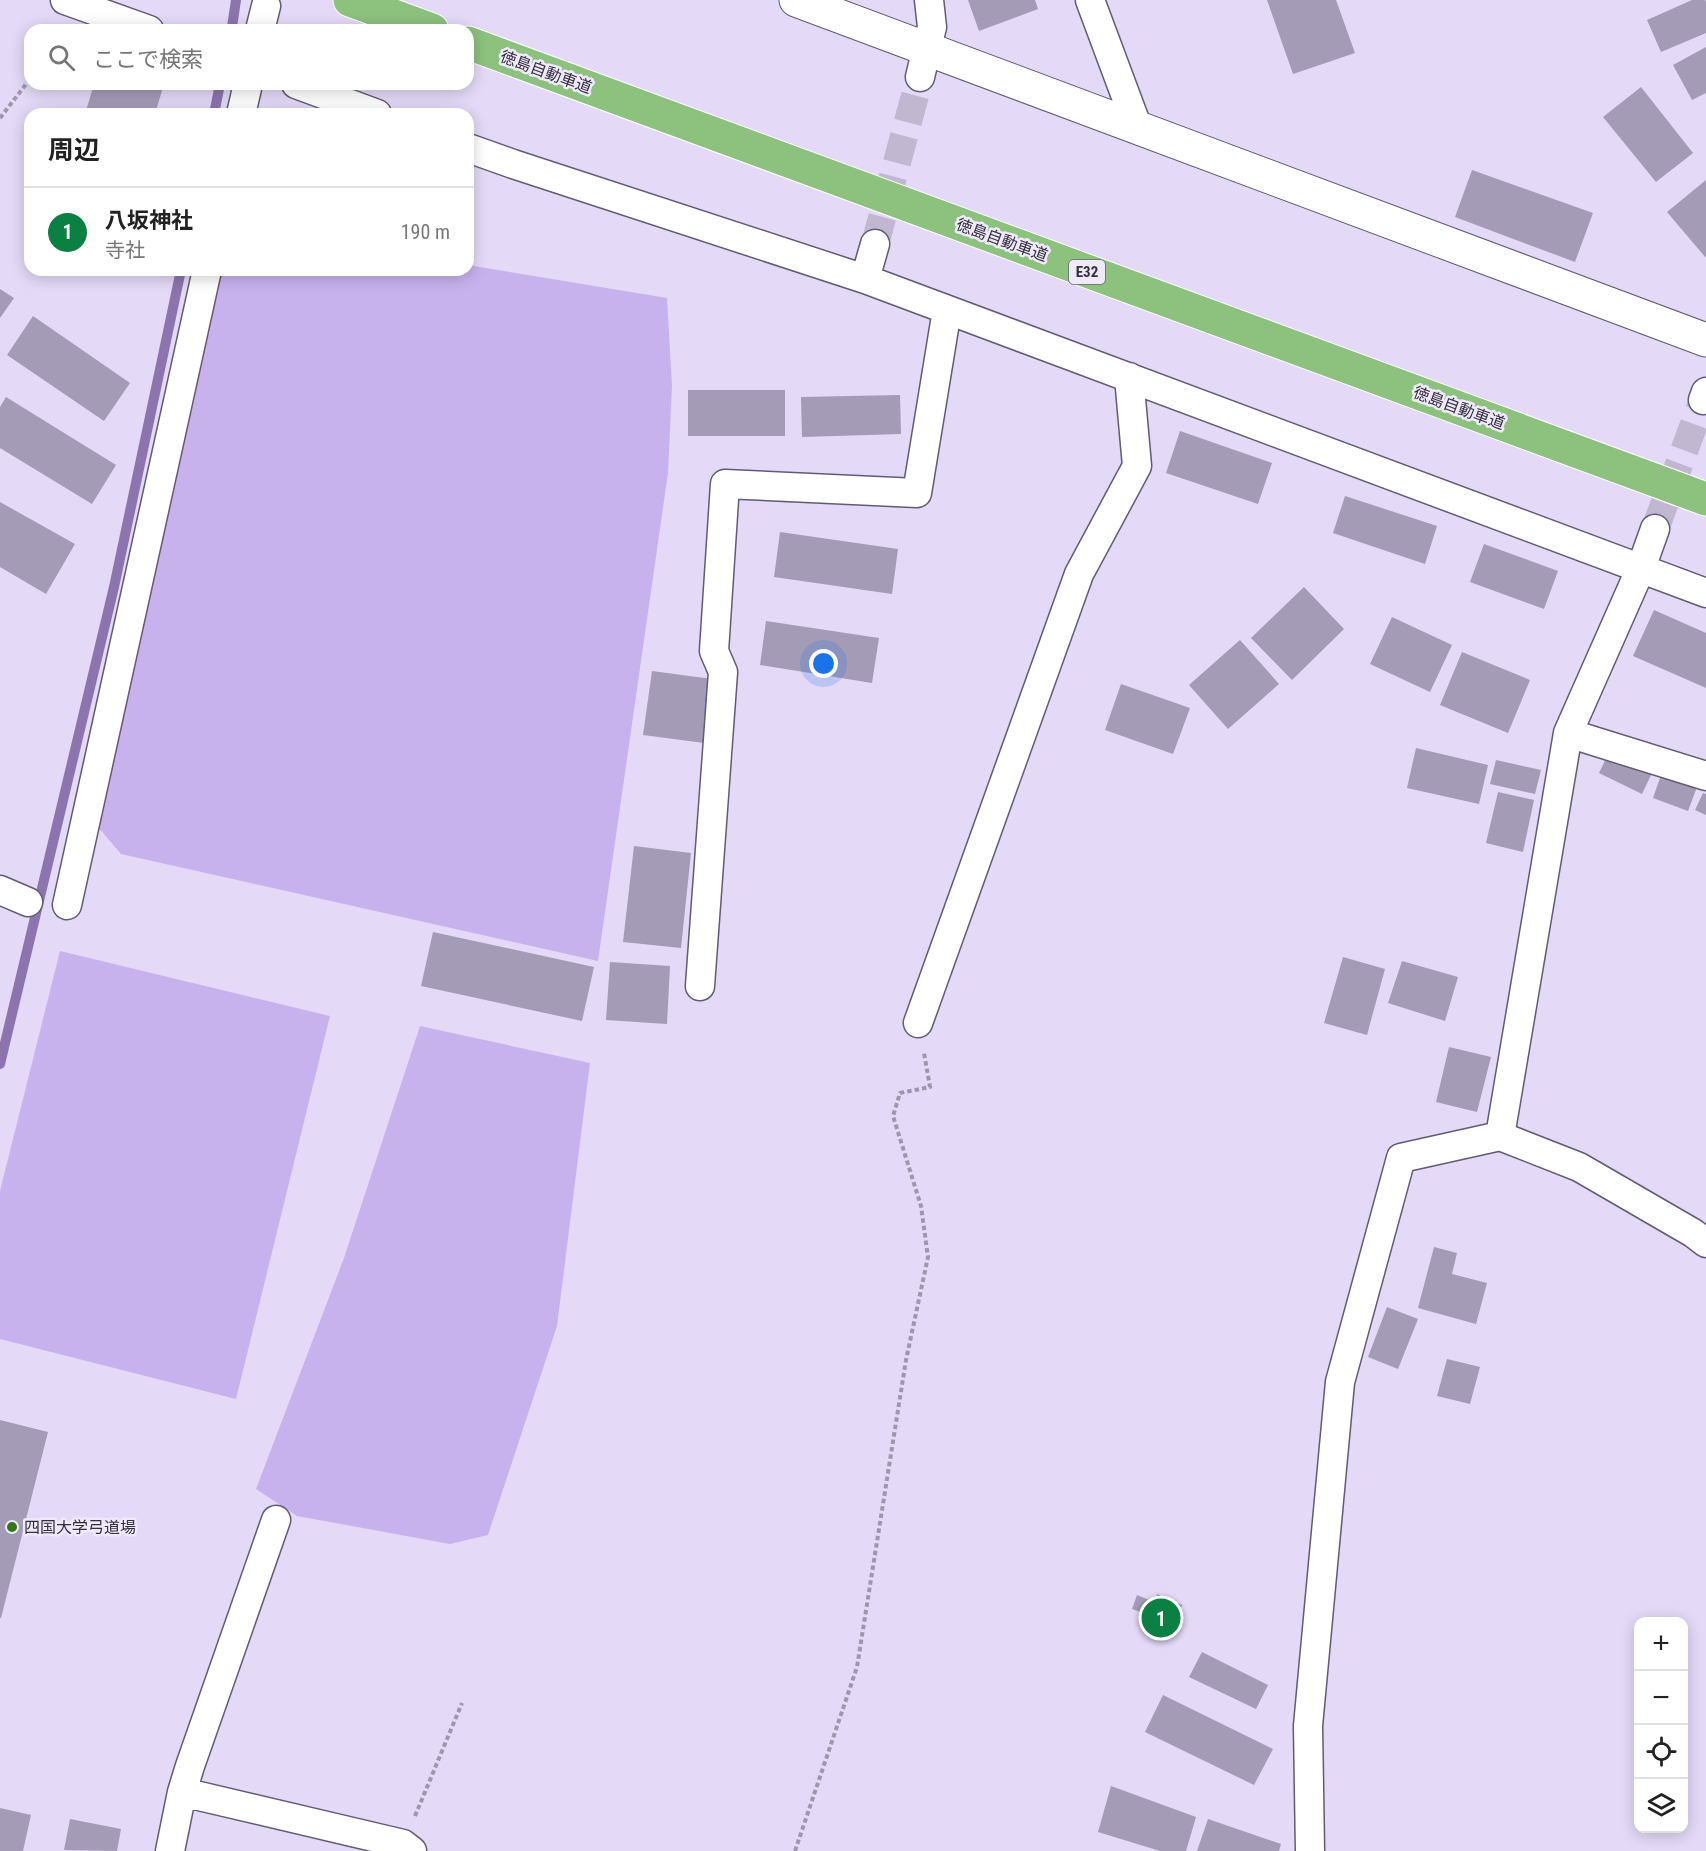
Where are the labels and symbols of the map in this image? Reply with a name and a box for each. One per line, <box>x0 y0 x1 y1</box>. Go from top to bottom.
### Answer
street label: 徳島自動車道 <box>498 47 594 97</box>
street label: 徳島自動車道 <box>954 215 1050 265</box>
road number: E32 <box>1069 260 1105 284</box>
street label: 徳島自動車道 <box>1411 383 1507 433</box>
your location <box>809 649 838 678</box>
place label: 四国大学弓道場 <box>24 1518 136 1537</box>
marker: 四国大学弓道場 <box>5 1520 19 1534</box>
pin: 1 <box>1142 1596 1180 1640</box>

